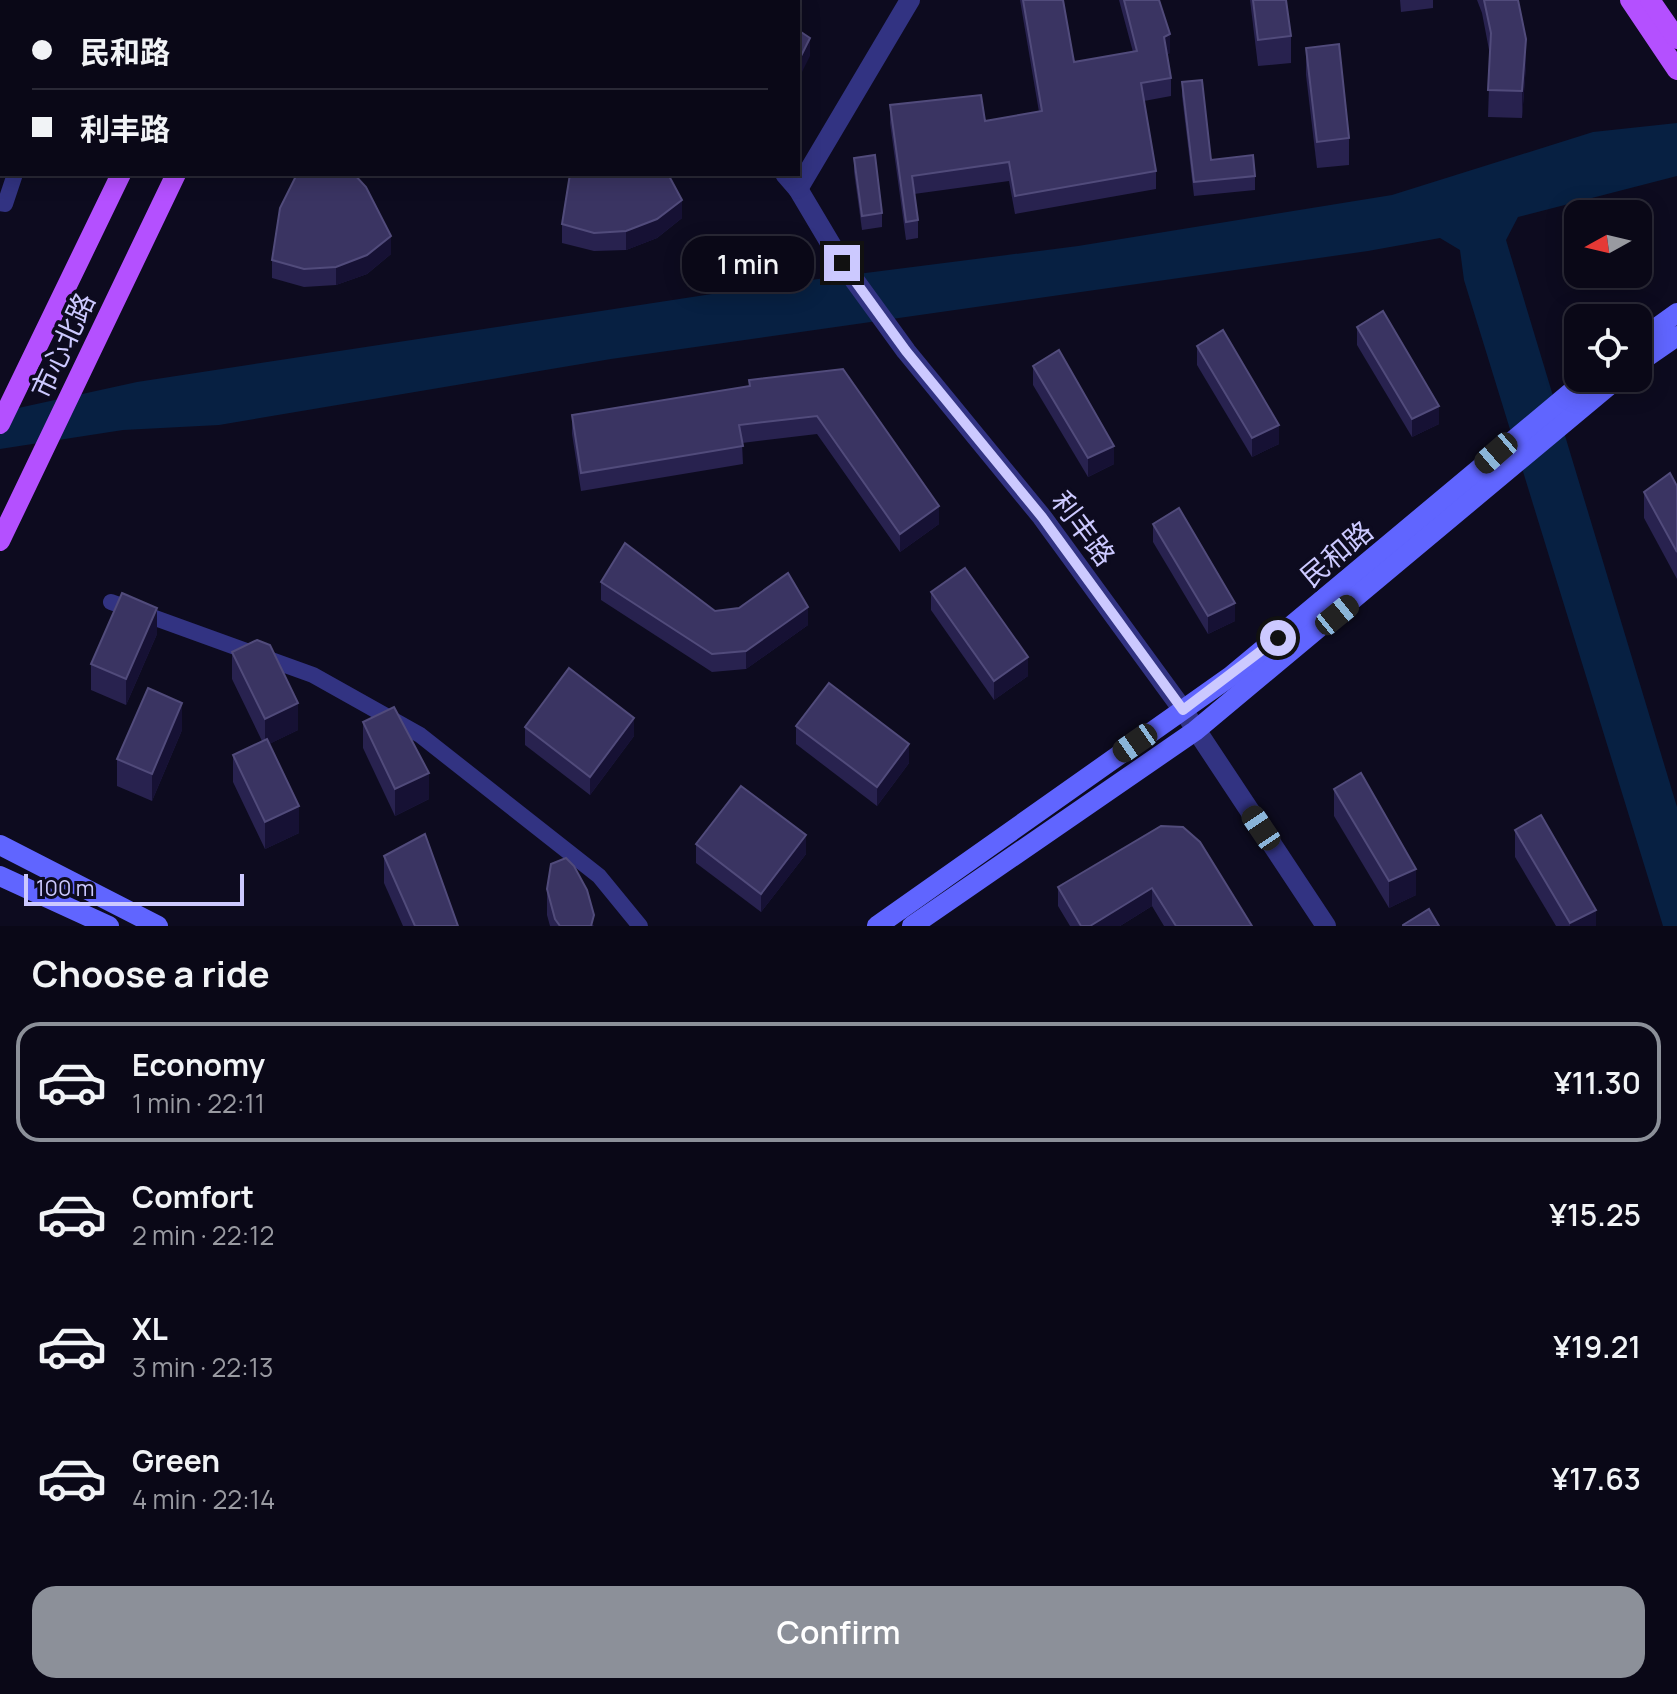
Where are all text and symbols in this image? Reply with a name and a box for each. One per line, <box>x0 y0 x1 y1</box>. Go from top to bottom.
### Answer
text: 民和路 <box>80 31 170 72</box>
text: 利丰路 <box>80 108 170 149</box>
north arrow <box>1564 200 1652 288</box>
map controls <box>1564 200 1652 392</box>
callout: 1 min <box>682 235 814 291</box>
route end <box>824 245 860 281</box>
text: 1 min <box>717 246 779 282</box>
street label: 市心北路 <box>21 286 103 404</box>
button: locate <box>1564 304 1652 392</box>
car <box>1470 428 1522 478</box>
street label: 利丰路 <box>1044 483 1124 573</box>
street label: 民和路 <box>1292 511 1380 595</box>
car <box>1311 591 1363 639</box>
route start <box>1260 620 1296 656</box>
car <box>1108 719 1162 767</box>
car <box>1238 801 1284 855</box>
scale bar <box>24 870 244 906</box>
text: 100 m <box>36 873 94 903</box>
text: Choose a ride <box>32 949 270 998</box>
text: Economy <box>132 1044 265 1085</box>
icon: car <box>36 1046 108 1118</box>
text: ¥11.30 <box>1554 1062 1641 1103</box>
text: 1 min · 22:11 <box>132 1085 265 1121</box>
text: Comfort <box>132 1176 254 1217</box>
icon: car <box>36 1178 108 1250</box>
text: ¥15.25 <box>1549 1194 1641 1235</box>
text: 2 min · 22:12 <box>132 1217 274 1253</box>
text: XL <box>132 1308 168 1349</box>
icon: car <box>36 1310 108 1382</box>
text: ¥19.21 <box>1553 1326 1641 1367</box>
text: 3 min · 22:13 <box>132 1349 273 1385</box>
text: Green <box>132 1440 220 1481</box>
icon: car <box>36 1442 108 1514</box>
text: ¥17.63 <box>1551 1458 1641 1499</box>
text: 4 min · 22:14 <box>132 1481 275 1517</box>
button: Confirm <box>32 1586 1645 1678</box>

